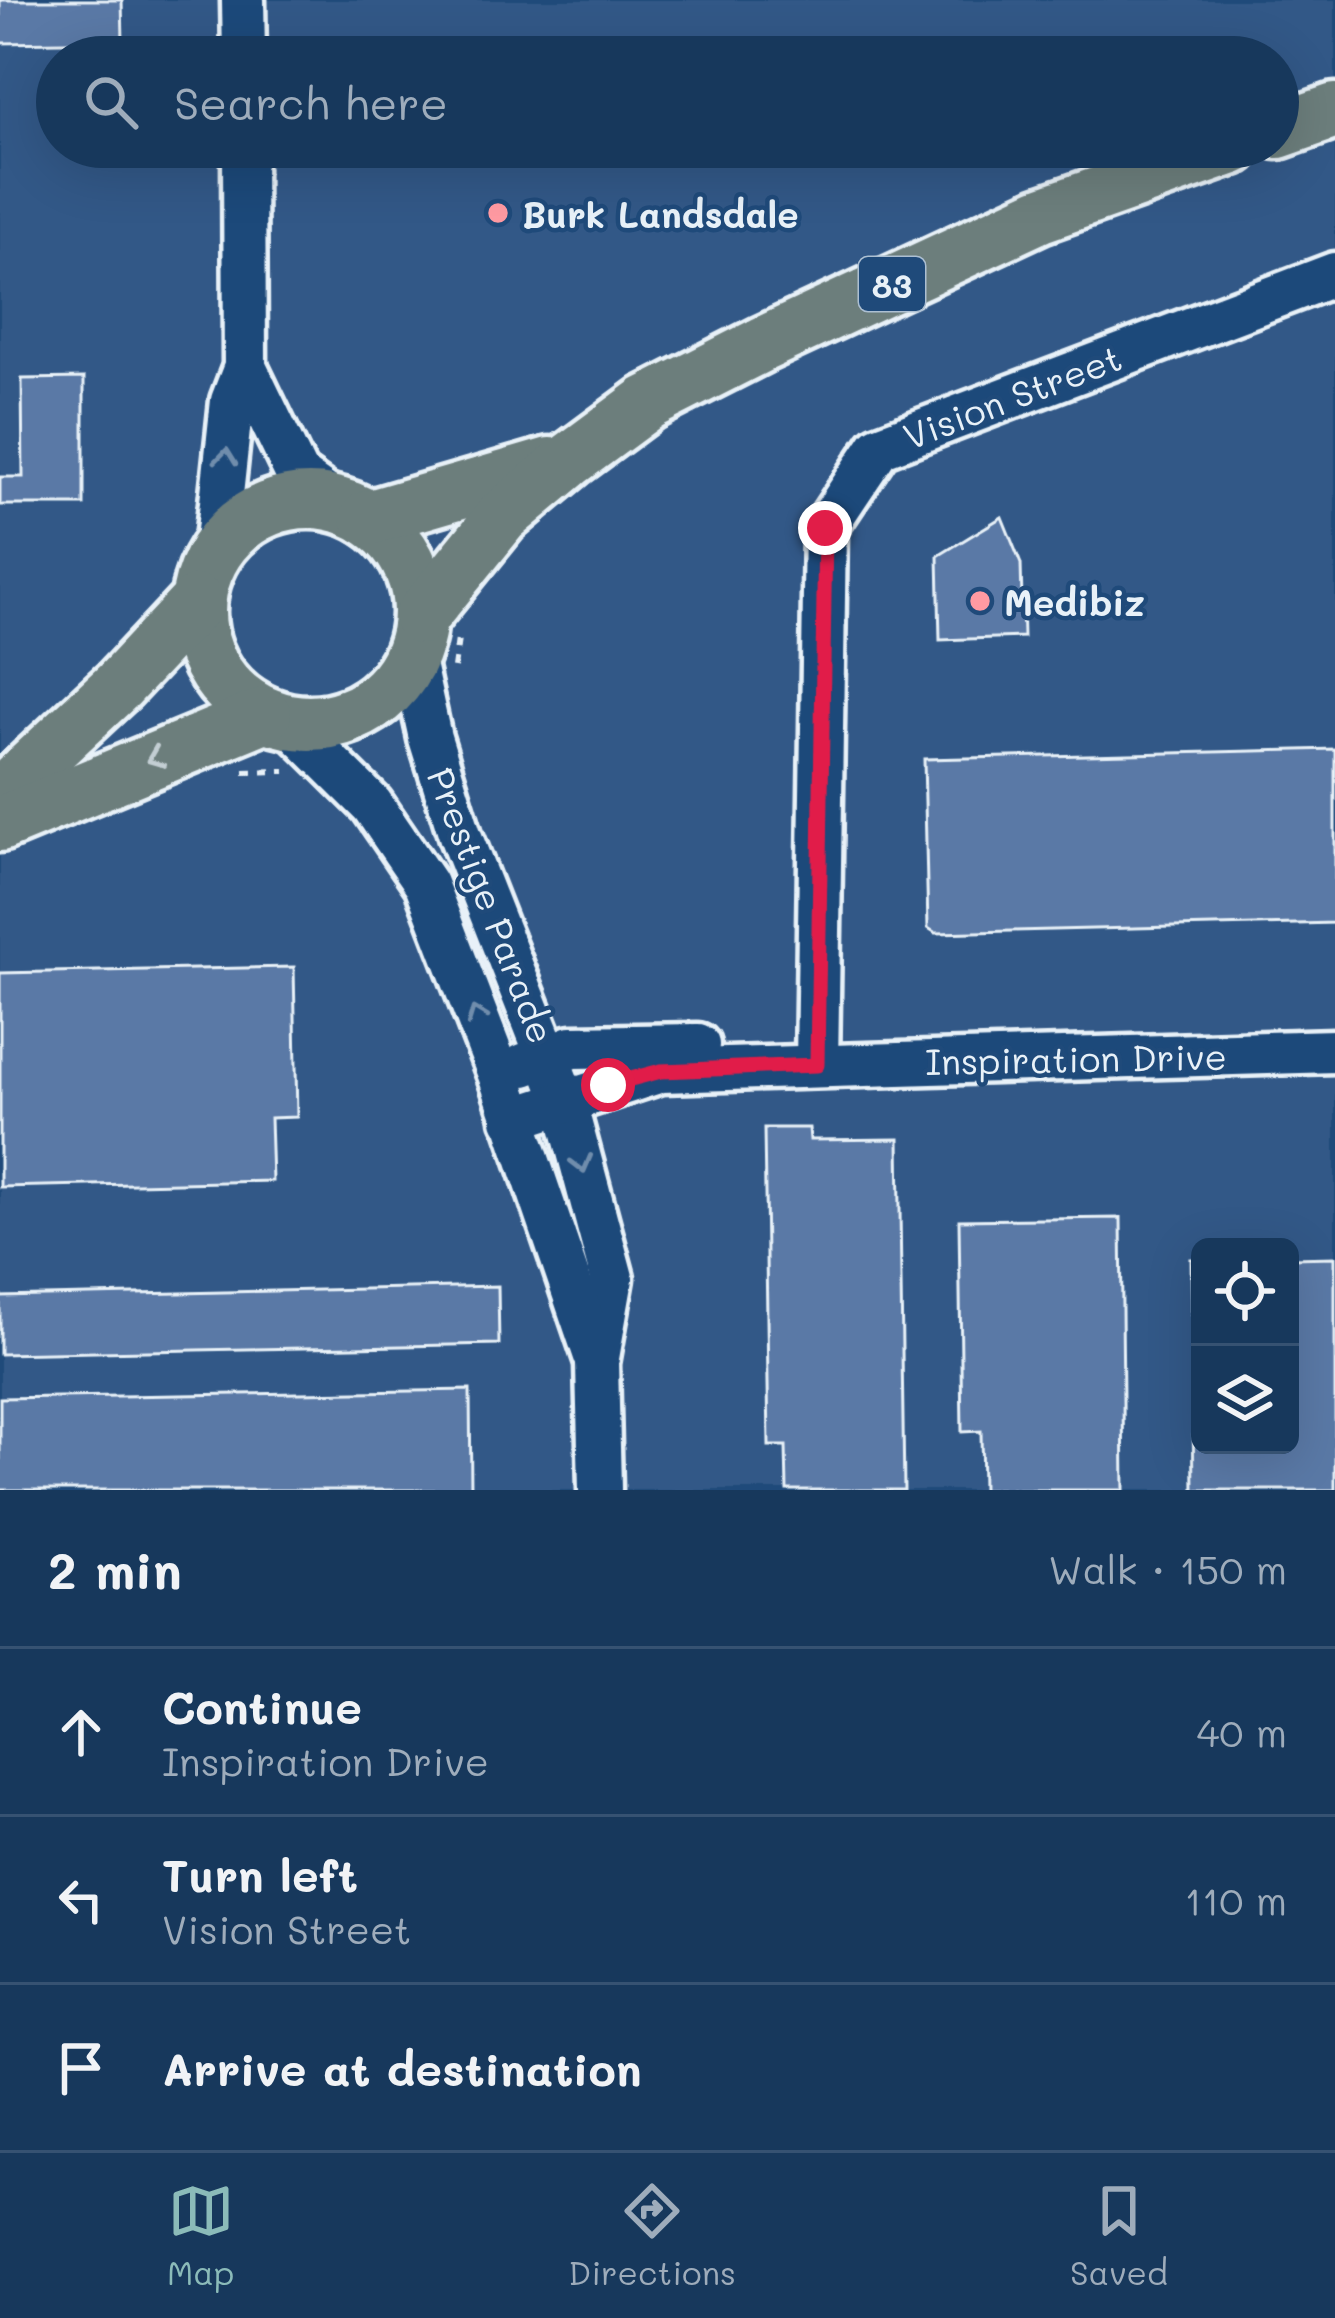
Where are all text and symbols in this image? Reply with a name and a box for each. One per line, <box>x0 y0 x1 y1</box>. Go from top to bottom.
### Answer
search box <box>36 36 1299 168</box>
icon: search <box>78 69 144 135</box>
text: Search here <box>174 73 448 131</box>
place label: Burk Landsdale <box>522 190 799 237</box>
marker: Burk Landsdale <box>485 200 511 226</box>
road number: 83 <box>859 257 925 311</box>
street label: Vision Street <box>896 333 1128 459</box>
one-way arrow <box>212 447 238 467</box>
route end <box>798 501 852 555</box>
place label: Medibiz <box>1004 578 1145 625</box>
marker: Medibiz <box>967 588 993 614</box>
one-way arrow <box>146 744 167 768</box>
street label: Prestige Parade <box>418 761 566 1049</box>
one-way arrow <box>465 1005 490 1026</box>
street label: Inspiration Drive <box>925 1032 1227 1084</box>
route start <box>581 1058 635 1112</box>
one-way arrow <box>567 1153 592 1173</box>
map controls <box>1191 1238 1299 1454</box>
button: locate <box>1191 1238 1299 1346</box>
button: layers <box>1191 1346 1299 1454</box>
text: 2 min <box>48 1535 182 1602</box>
text: Walk · 150 m <box>1048 1543 1287 1594</box>
text: Continue <box>162 1677 362 1735</box>
icon: ahead <box>48 1699 114 1765</box>
text: 40 m <box>1196 1706 1287 1757</box>
text: Inspiration Drive <box>162 1735 489 1786</box>
text: Turn left <box>162 1845 358 1903</box>
icon: left <box>48 1867 114 1933</box>
text: 110 m <box>1185 1874 1287 1925</box>
text: Vision Street <box>162 1903 411 1954</box>
icon: arrive <box>48 2035 114 2101</box>
text: Arrive at destination <box>162 2039 642 2097</box>
tab: Map <box>167 2178 234 2293</box>
tab: Directions <box>568 2178 736 2293</box>
tab: Saved <box>1070 2178 1168 2293</box>

